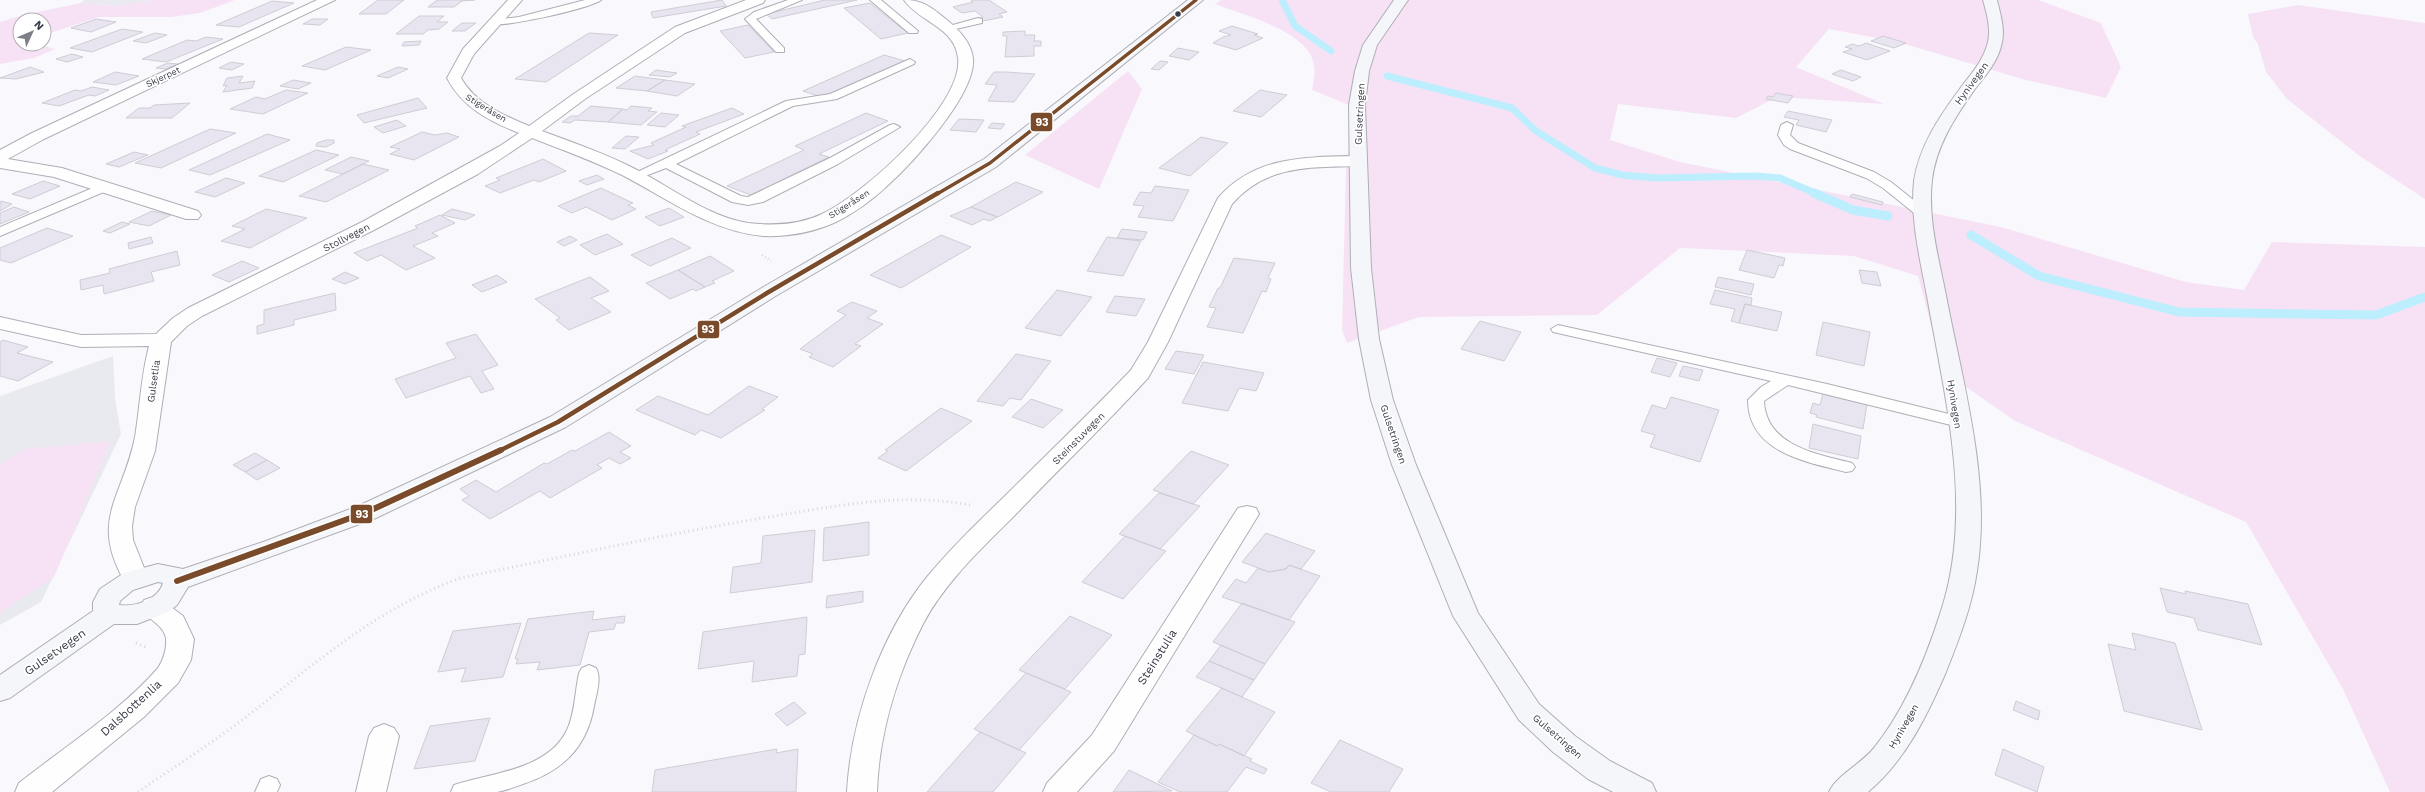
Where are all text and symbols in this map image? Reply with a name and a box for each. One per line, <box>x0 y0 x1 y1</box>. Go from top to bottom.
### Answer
unlabelled marker <box>1173 9 1183 19</box>
north arrow <box>12 12 52 52</box>
text: N <box>31 18 46 33</box>
street label: Hynivegen <box>1952 60 1990 107</box>
street label: Skjerpet <box>144 65 182 89</box>
street label: Gulsetringen <box>1352 83 1367 145</box>
street label: Stigeråsen <box>464 92 508 124</box>
line badge: 93 <box>1030 112 1053 132</box>
text: 93 <box>1035 116 1049 129</box>
street label: Stigeråsen <box>827 188 871 220</box>
street label: Stollvegen <box>321 221 371 254</box>
line badge: 93 <box>697 320 720 339</box>
text: 93 <box>701 323 715 336</box>
street label: Gulsetlia <box>145 359 162 403</box>
street label: Hynivegen <box>1945 379 1964 429</box>
street label: Gulsetringen <box>1378 403 1409 465</box>
street label: Steinstuvegen <box>1050 410 1107 467</box>
line badge: 93 <box>350 504 373 524</box>
text: 93 <box>355 508 369 521</box>
street label: Gulsetvegen <box>22 626 88 678</box>
street label: Steinstulia <box>1134 627 1180 687</box>
street label: Dalsbottenlia <box>98 677 165 739</box>
street label: Hynivegen <box>1886 702 1921 750</box>
street label: Gulsetringen <box>1531 712 1585 761</box>

